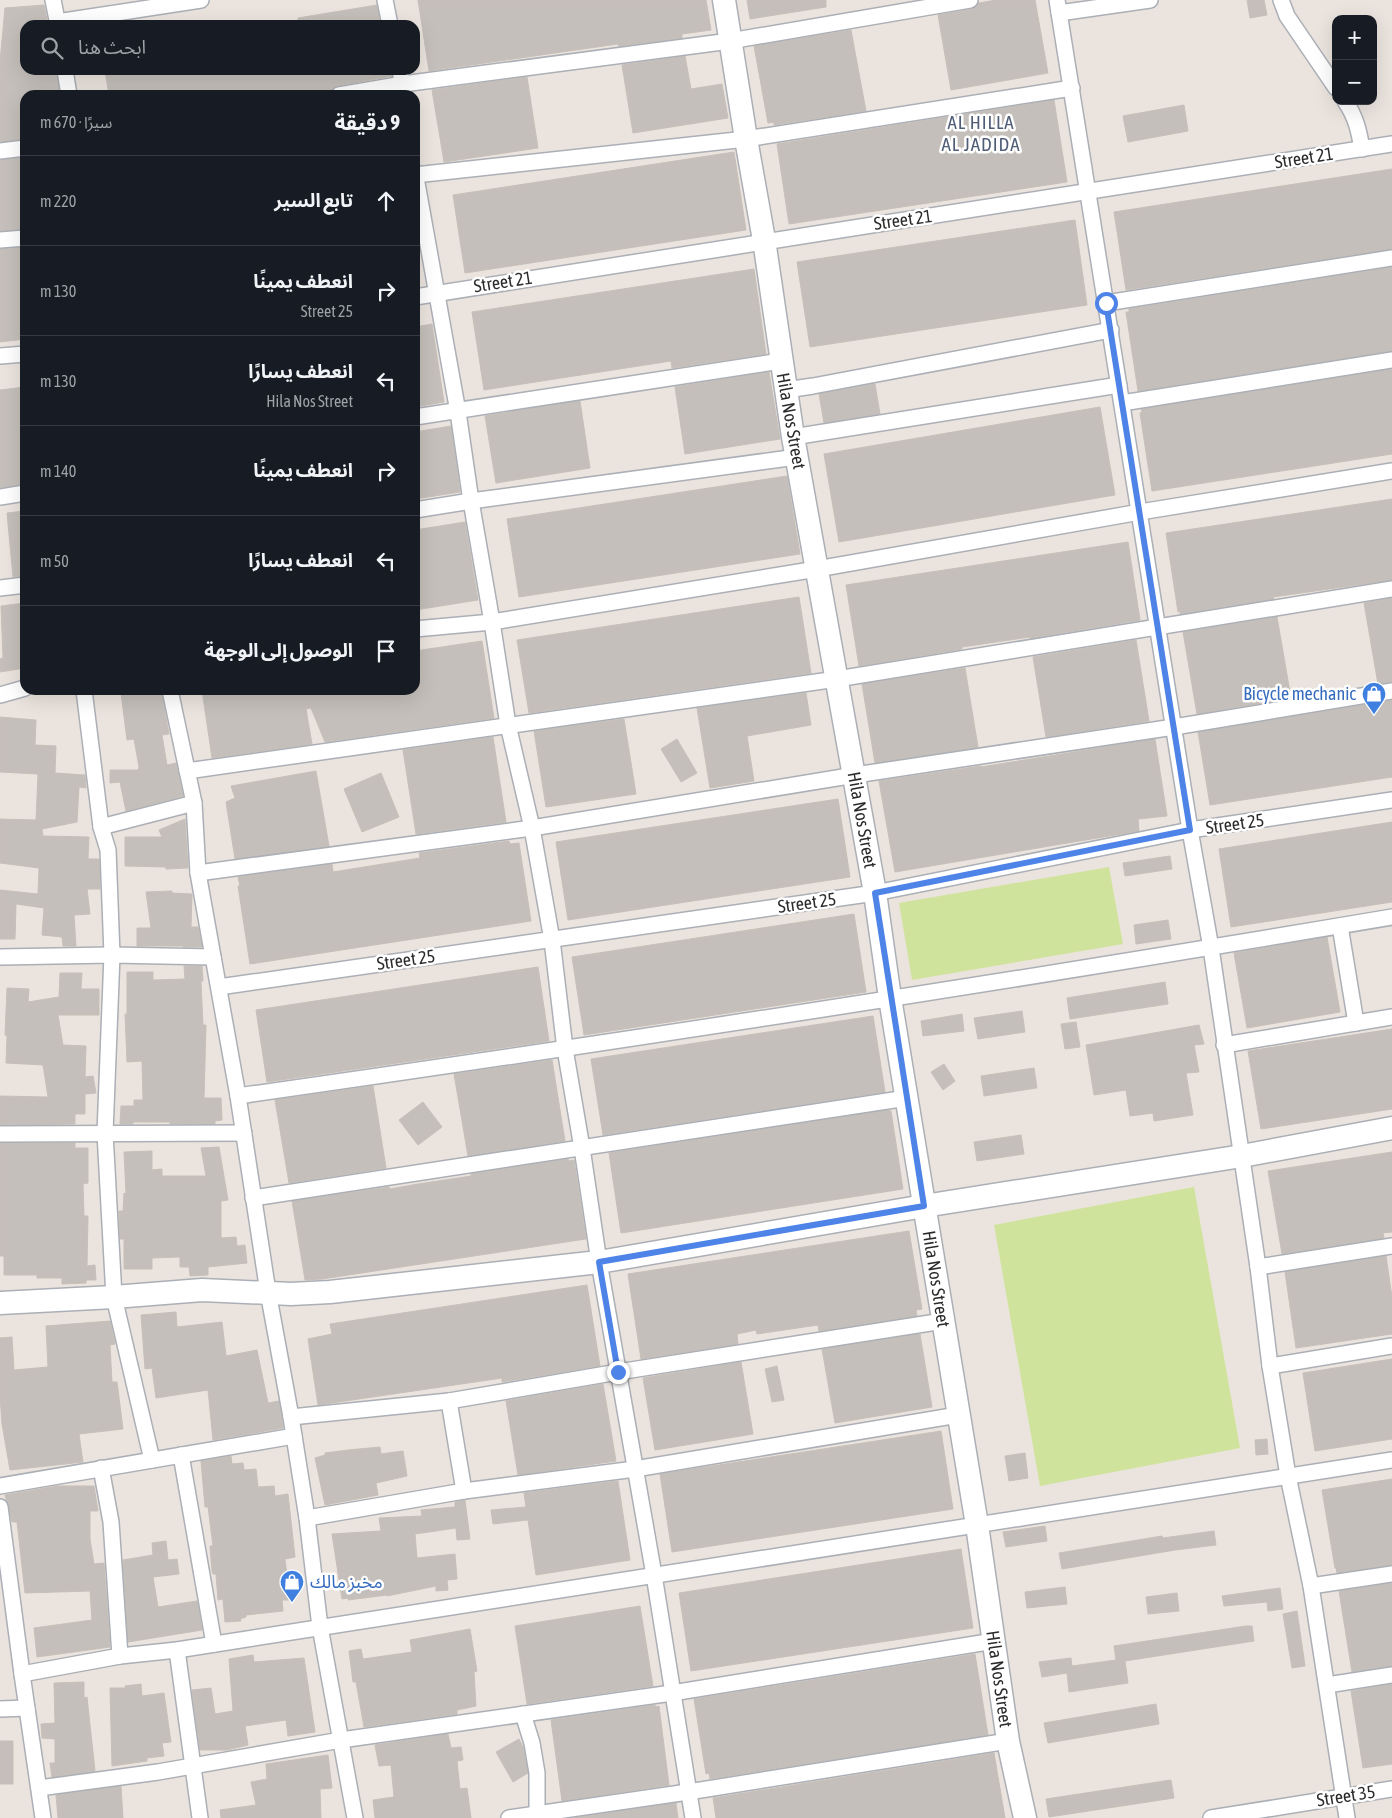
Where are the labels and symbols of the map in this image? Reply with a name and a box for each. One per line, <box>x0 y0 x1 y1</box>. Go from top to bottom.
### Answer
district label: AL HILLA AL JADIDA <box>941 111 1021 155</box>
street label: Street 21 <box>1273 143 1335 172</box>
street label: Street 21 <box>872 205 934 234</box>
street label: Street 21 <box>472 267 534 296</box>
route start <box>1095 292 1118 315</box>
street label: Hila Nos Street <box>773 371 810 471</box>
shop icon: Bicycle mechanic <box>1361 681 1387 715</box>
place label: Bicycle mechanic <box>1243 683 1356 704</box>
street label: Hila Nos Street <box>844 770 881 870</box>
street label: Street 25 <box>1204 809 1266 838</box>
street label: Street 25 <box>776 888 838 917</box>
street label: Street 25 <box>375 945 437 974</box>
street label: Hila Nos Street <box>918 1229 954 1329</box>
route end <box>607 1361 630 1384</box>
shop icon: مخبز مالك <box>279 1569 305 1603</box>
place label: مخبز مالك <box>310 1571 383 1593</box>
street label: Hila Nos Street <box>982 1629 1017 1729</box>
street label: Street 35 <box>1315 1781 1377 1810</box>

